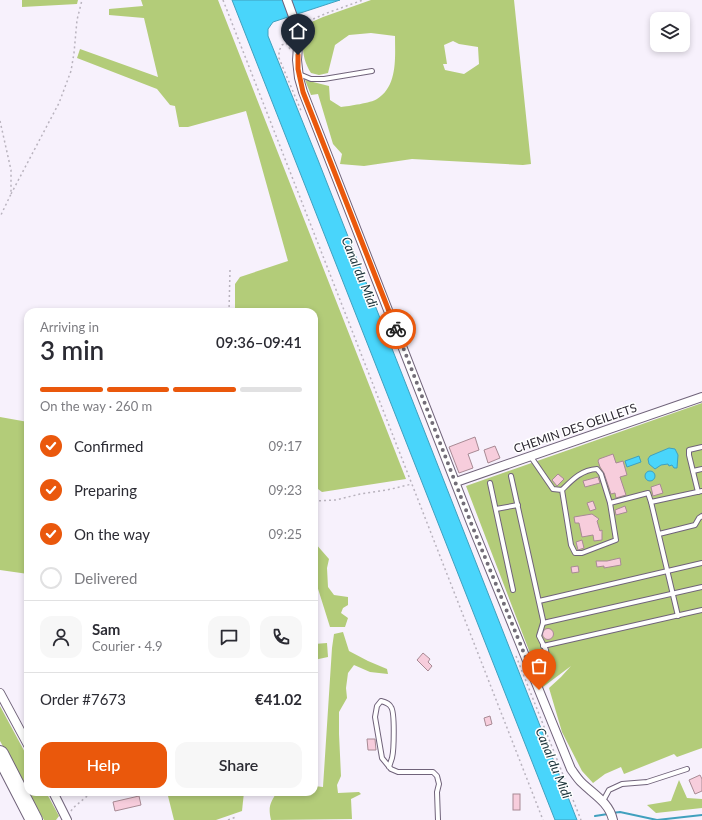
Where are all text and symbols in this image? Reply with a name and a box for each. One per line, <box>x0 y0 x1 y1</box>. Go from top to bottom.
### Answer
map controls <box>650 12 690 52</box>
button: layers <box>650 12 690 52</box>
pin <box>281 14 315 55</box>
icon: home <box>287 20 309 42</box>
water label: Canal du Midi <box>339 234 381 310</box>
courier <box>376 309 416 349</box>
icon: bike <box>385 318 407 340</box>
text: Arriving in <box>40 319 99 335</box>
text: 09:36–09:41 <box>216 333 302 351</box>
text: 3 min <box>40 334 104 366</box>
text: On the way · 260 m <box>40 398 152 414</box>
street label: CHEMIN DES OEILLETS <box>511 400 639 456</box>
icon: check <box>40 435 62 457</box>
text: Confirmed <box>74 437 143 455</box>
text: 09:17 <box>269 438 302 454</box>
icon: check <box>40 479 62 501</box>
text: Preparing <box>74 481 137 499</box>
text: 09:23 <box>269 482 302 498</box>
icon: check <box>40 523 62 545</box>
text: On the way <box>74 525 150 543</box>
text: 09:25 <box>269 526 302 542</box>
text: Delivered <box>74 569 137 587</box>
button: person <box>40 616 82 658</box>
button: chat <box>208 616 250 658</box>
button: phone <box>260 616 302 658</box>
text: Sam <box>92 620 120 638</box>
text: Courier · 4.9 <box>92 638 163 654</box>
pin <box>522 649 556 690</box>
icon: bag <box>528 655 550 677</box>
text: Order #7673 <box>40 690 126 708</box>
text: €41.02 <box>255 690 302 708</box>
water label: Canal du Midi <box>533 725 575 801</box>
button: Help <box>40 742 167 788</box>
button: Share <box>175 742 302 788</box>

